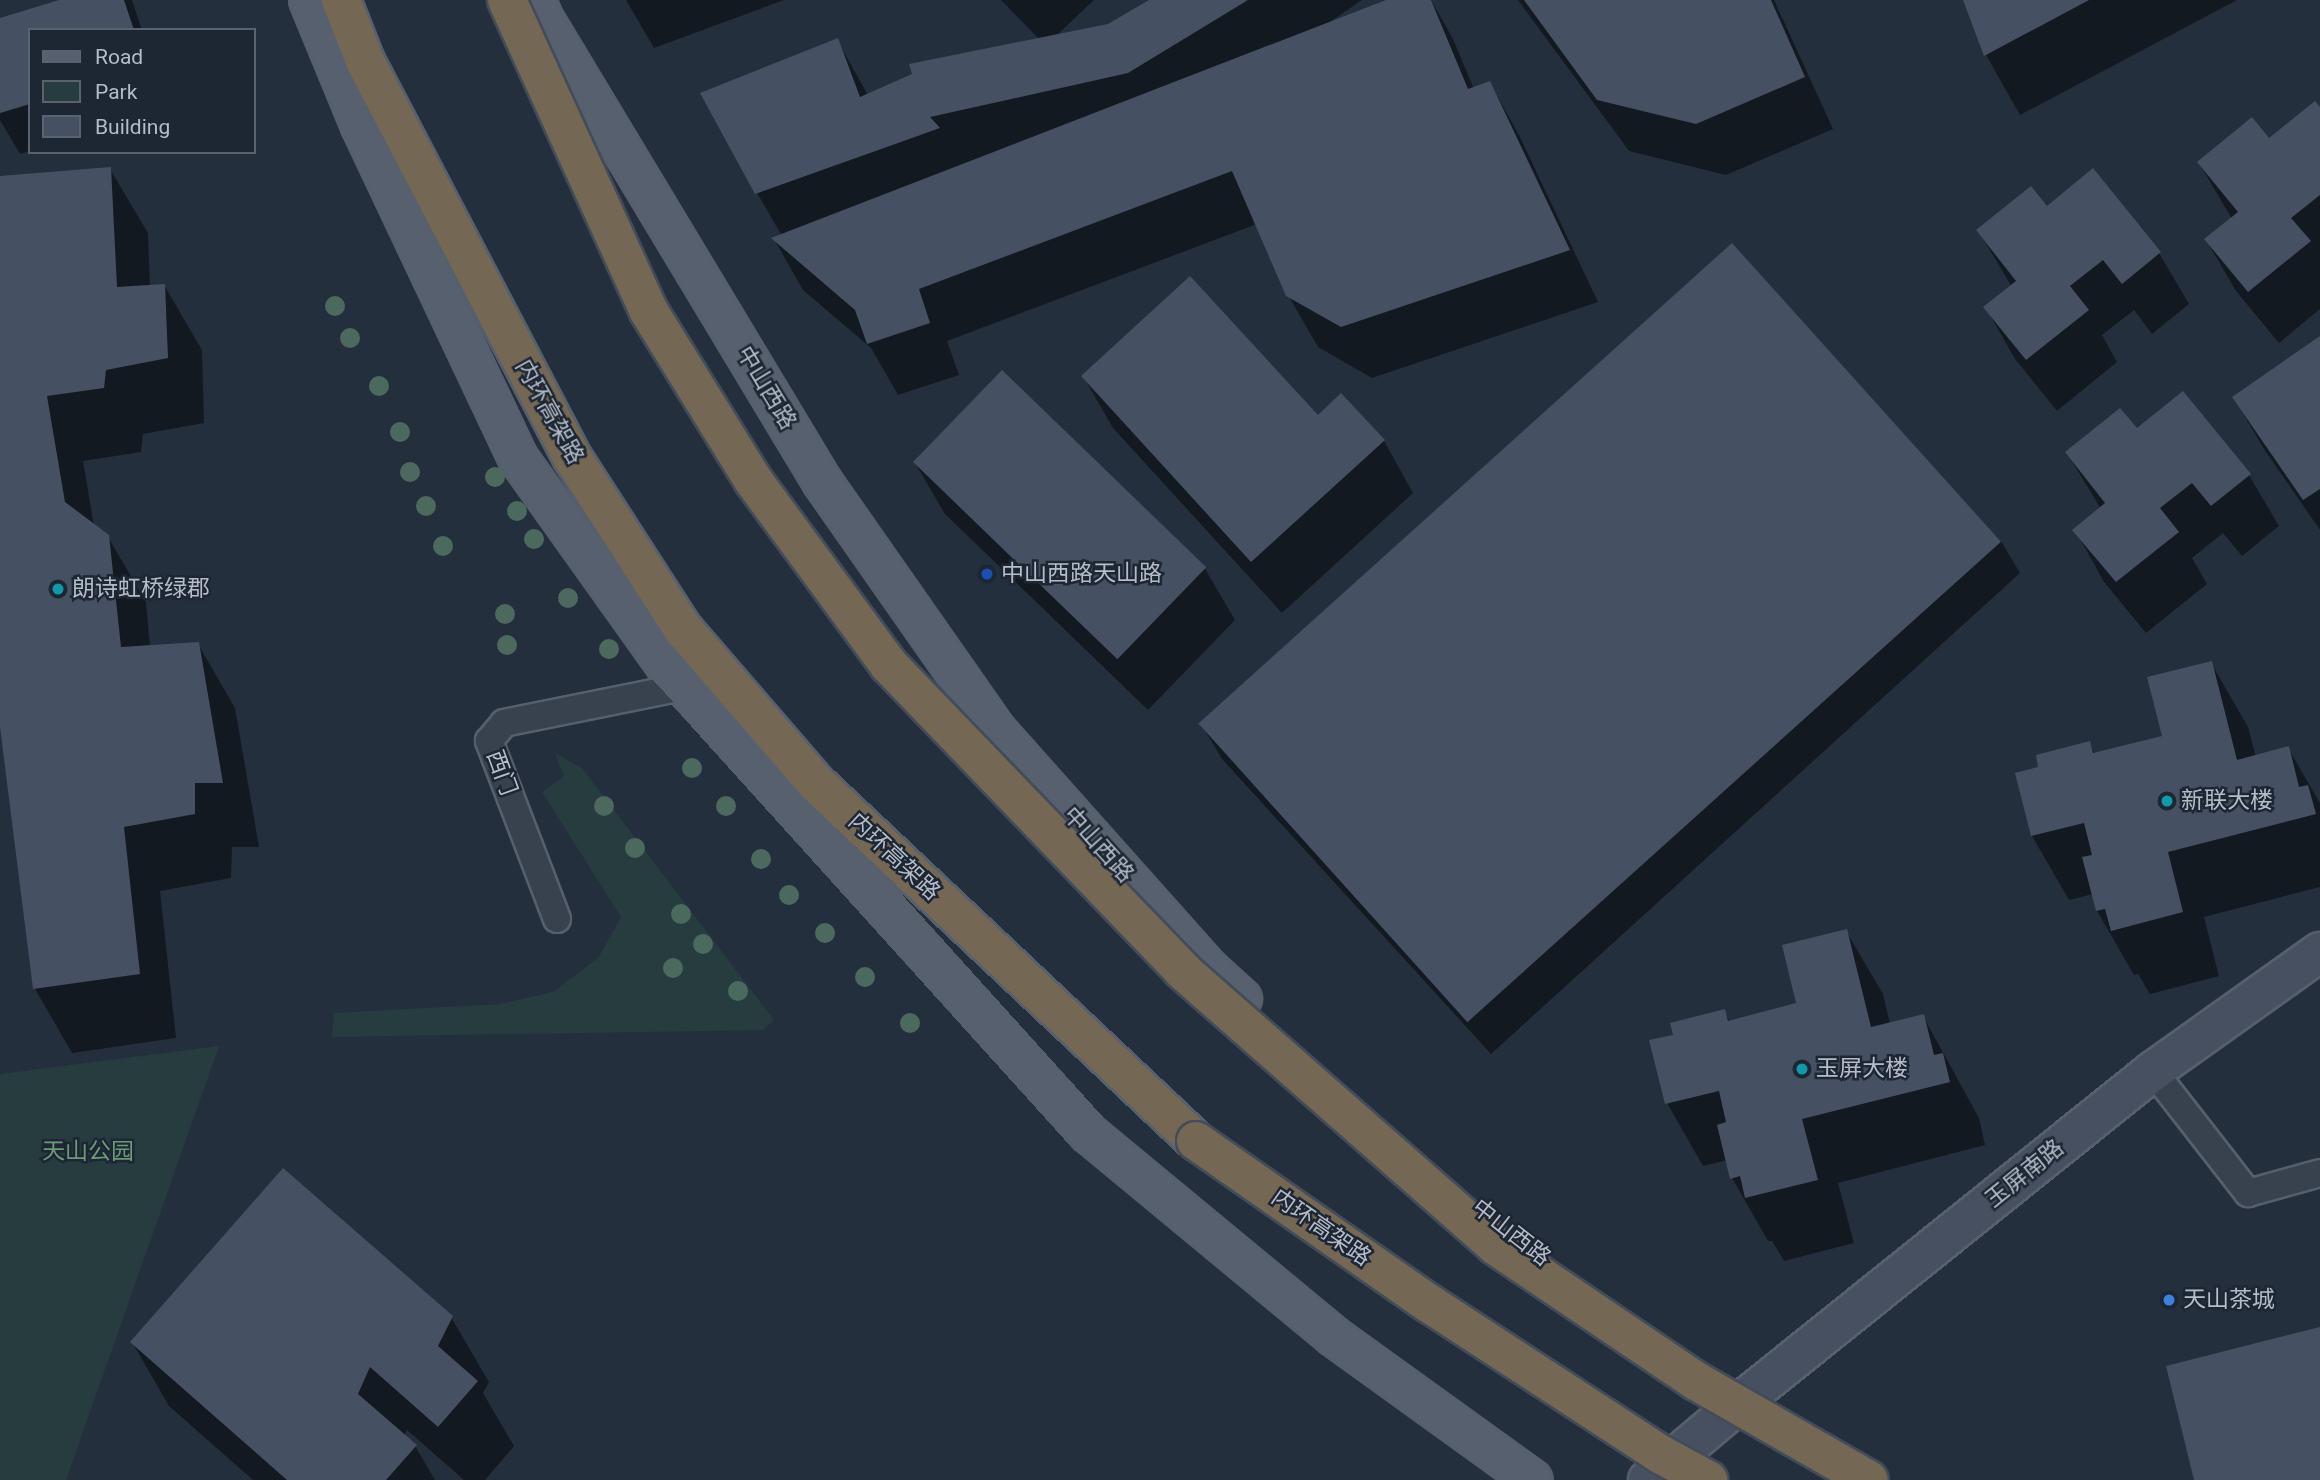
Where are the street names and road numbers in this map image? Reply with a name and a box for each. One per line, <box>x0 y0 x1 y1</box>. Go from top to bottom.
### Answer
street label: 中山西路 <box>730 341 802 435</box>
street label: 内环高架路 <box>509 355 589 469</box>
street label: 西门 <box>480 747 522 799</box>
street label: 中山西路 <box>1057 802 1139 888</box>
street label: 内环高架路 <box>843 808 945 906</box>
street label: 玉屏南路 <box>1981 1134 2069 1214</box>
street label: 内环高架路 <box>1266 1184 1376 1272</box>
street label: 中山西路 <box>1466 1194 1556 1272</box>

